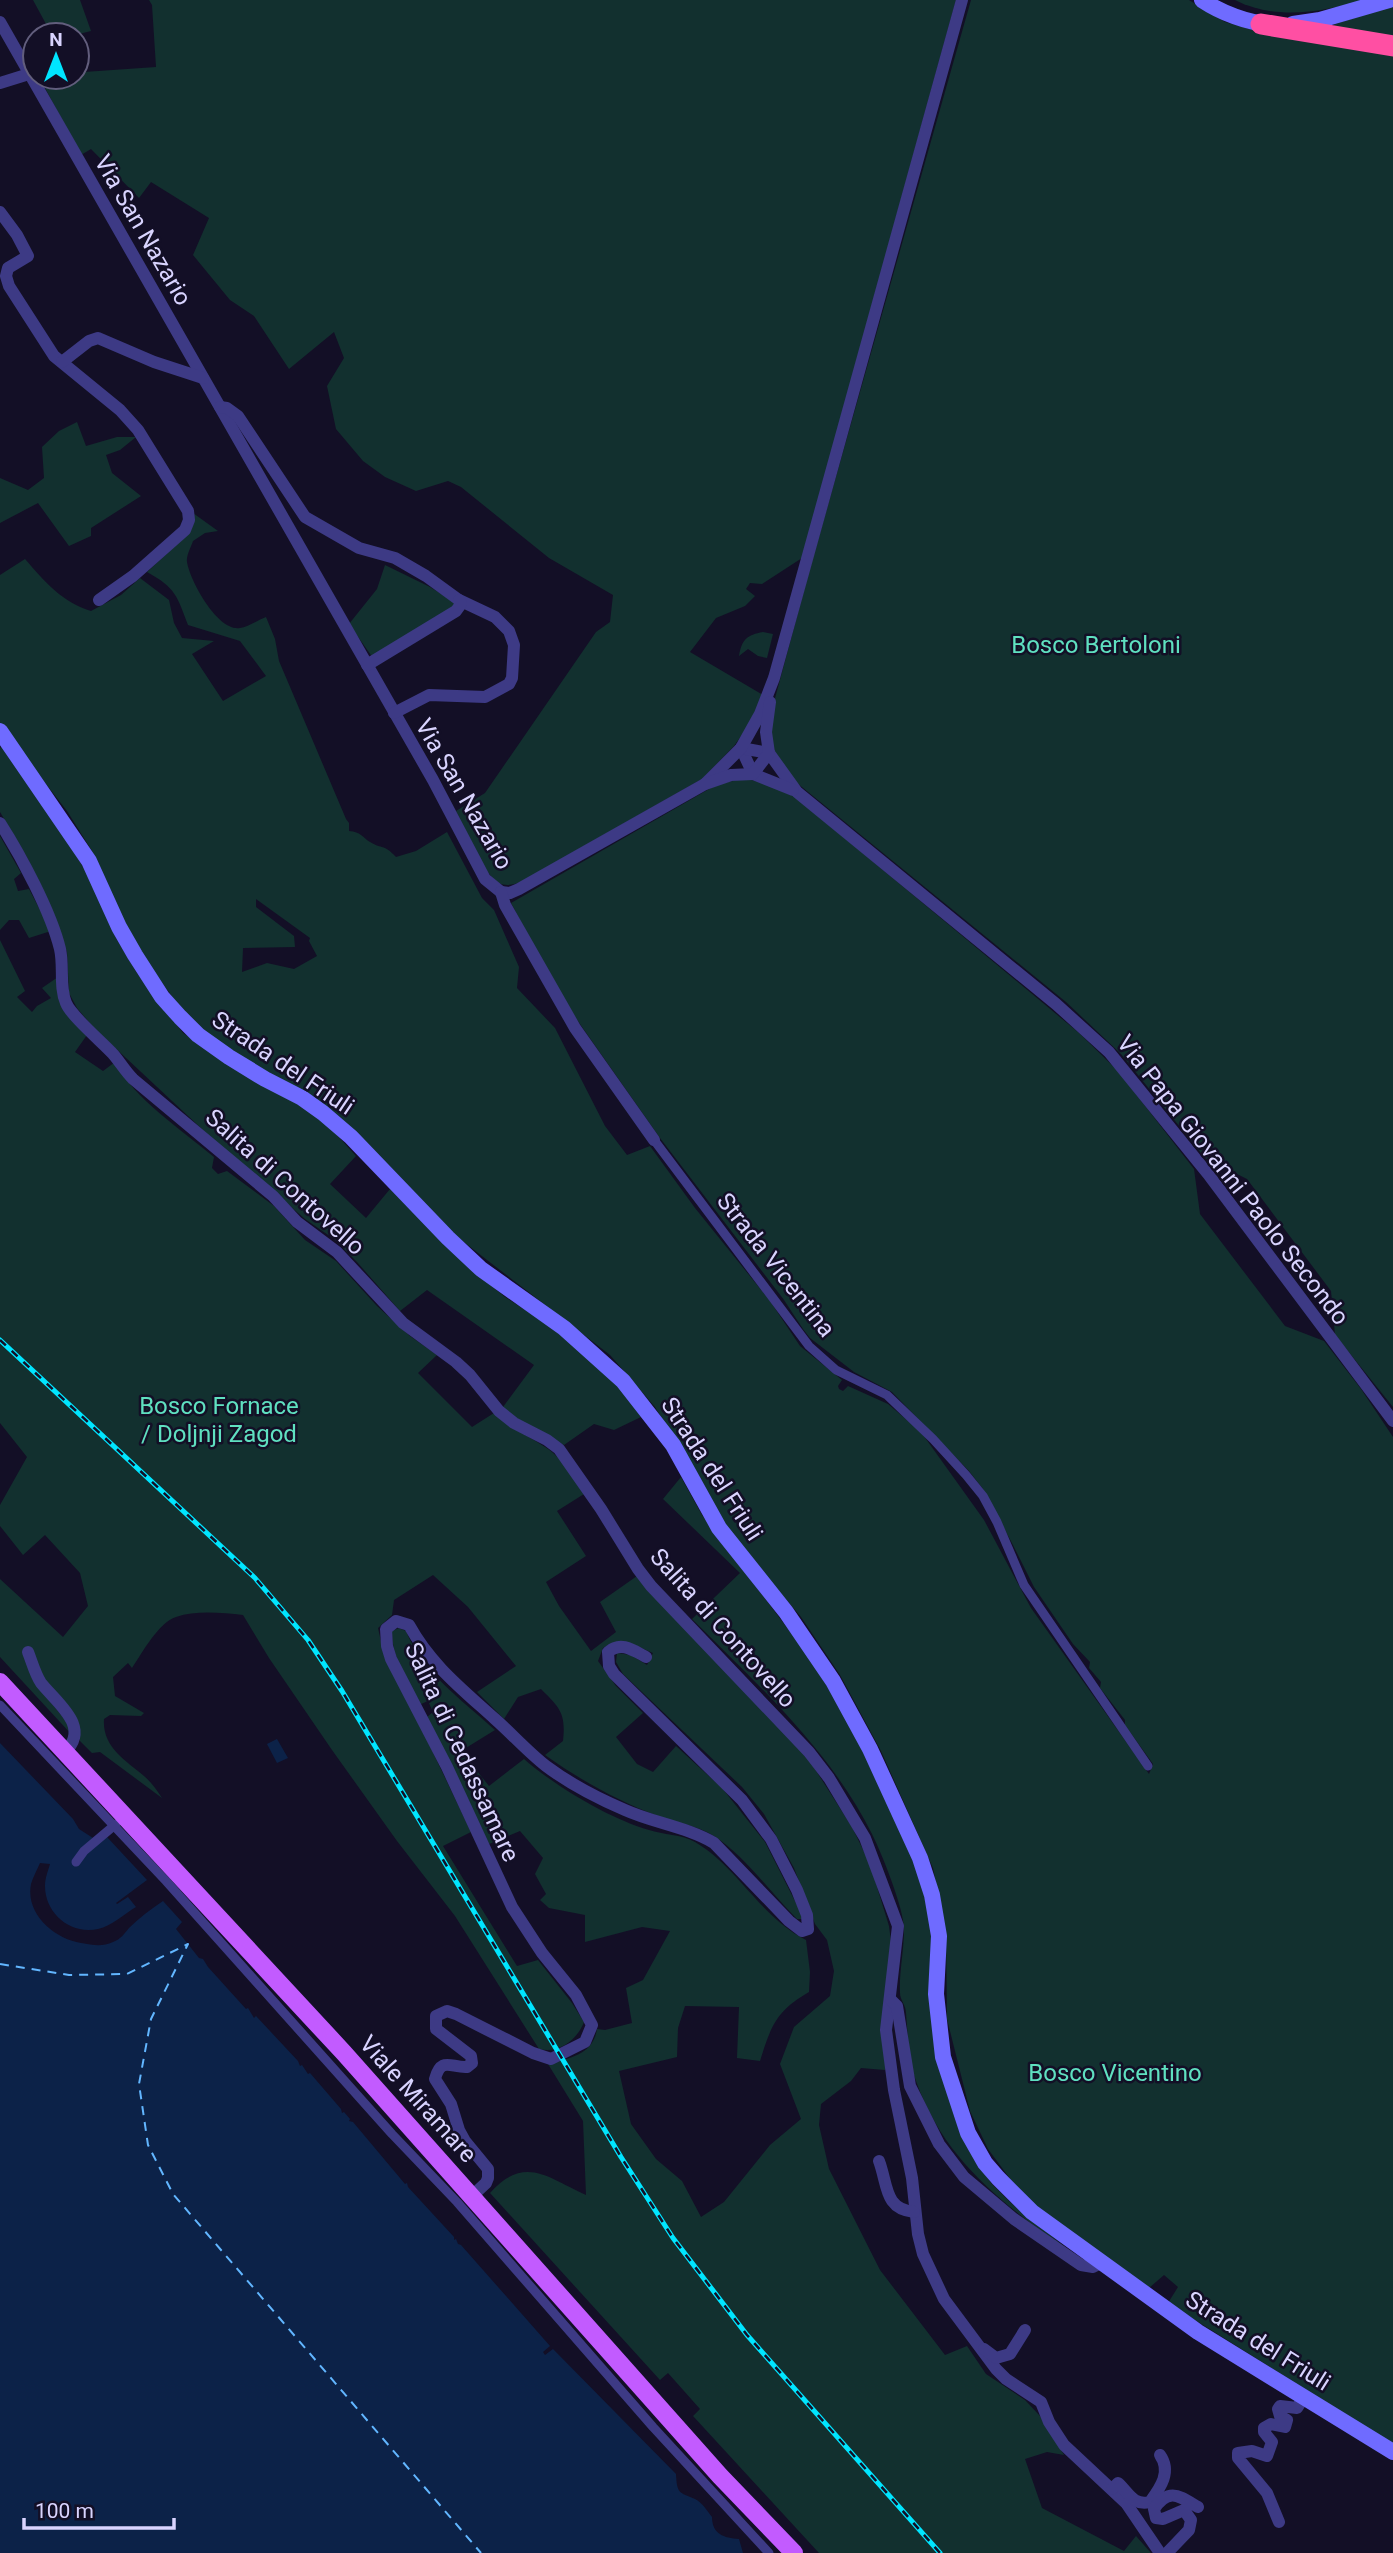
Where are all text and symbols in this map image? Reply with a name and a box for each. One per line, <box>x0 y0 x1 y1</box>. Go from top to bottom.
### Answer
north arrow <box>21 21 91 91</box>
text: N <box>49 28 63 51</box>
street label: Via San Nazario <box>89 150 197 310</box>
park label: Bosco Bertoloni <box>1011 631 1181 659</box>
street label: Via San Nazario <box>410 714 518 874</box>
street label: Strada del Friuli <box>207 1005 359 1121</box>
street label: Via Papa Giovanni Paolo Secondo <box>1111 1029 1355 1331</box>
street label: Salita di Contovello <box>200 1103 370 1261</box>
street label: Strada Vicentina <box>711 1187 841 1343</box>
park label: Bosco Fornace / Doljnji Zagod <box>139 1392 299 1448</box>
street label: Strada del Friuli <box>655 1392 769 1546</box>
street label: Salita di Contovello <box>644 1543 802 1713</box>
street label: Salita di Cedassamare <box>399 1638 525 1866</box>
street label: Viale Miramare <box>354 2030 482 2168</box>
park label: Bosco Vicentino <box>1028 2059 1202 2087</box>
street label: Strada del Friuli <box>1181 2285 1335 2397</box>
scale bar <box>24 2486 175 2530</box>
text: 100 m <box>35 2499 94 2523</box>

